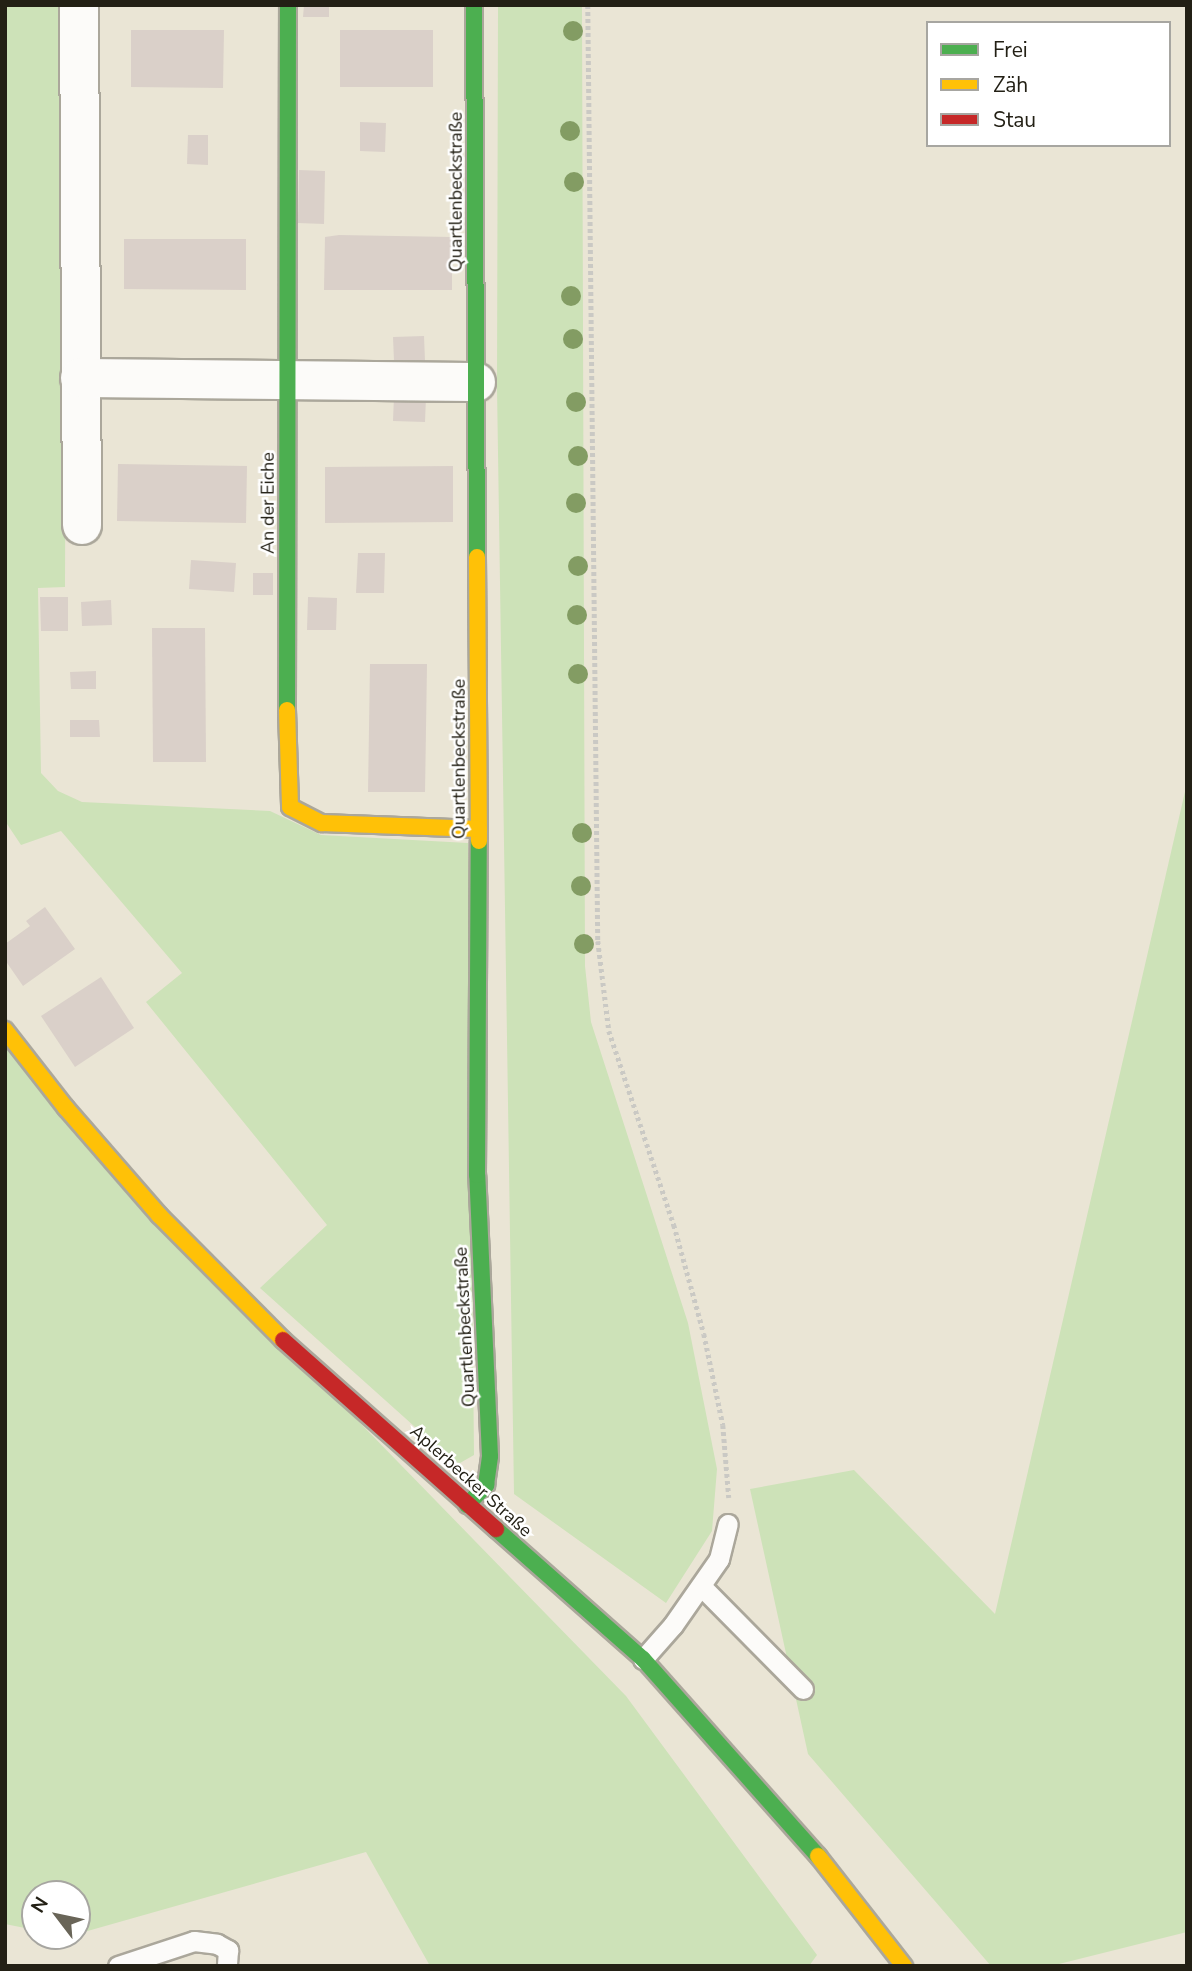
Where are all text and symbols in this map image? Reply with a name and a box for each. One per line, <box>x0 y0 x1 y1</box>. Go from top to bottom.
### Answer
legend <box>926 21 1171 147</box>
text: Frei <box>993 36 1028 64</box>
text: Zäh <box>993 71 1028 99</box>
text: Stau <box>993 106 1036 134</box>
street label: Quartlenbeckstraße <box>445 112 467 272</box>
street label: An der Eiche <box>257 452 279 554</box>
street label: Quartlenbeckstraße <box>448 679 470 839</box>
street label: Quartlenbeckstraße <box>450 1246 480 1408</box>
street label: Aplerbecker Straße <box>406 1421 536 1541</box>
north arrow <box>21 1880 91 1950</box>
text: N <box>25 1892 55 1918</box>

